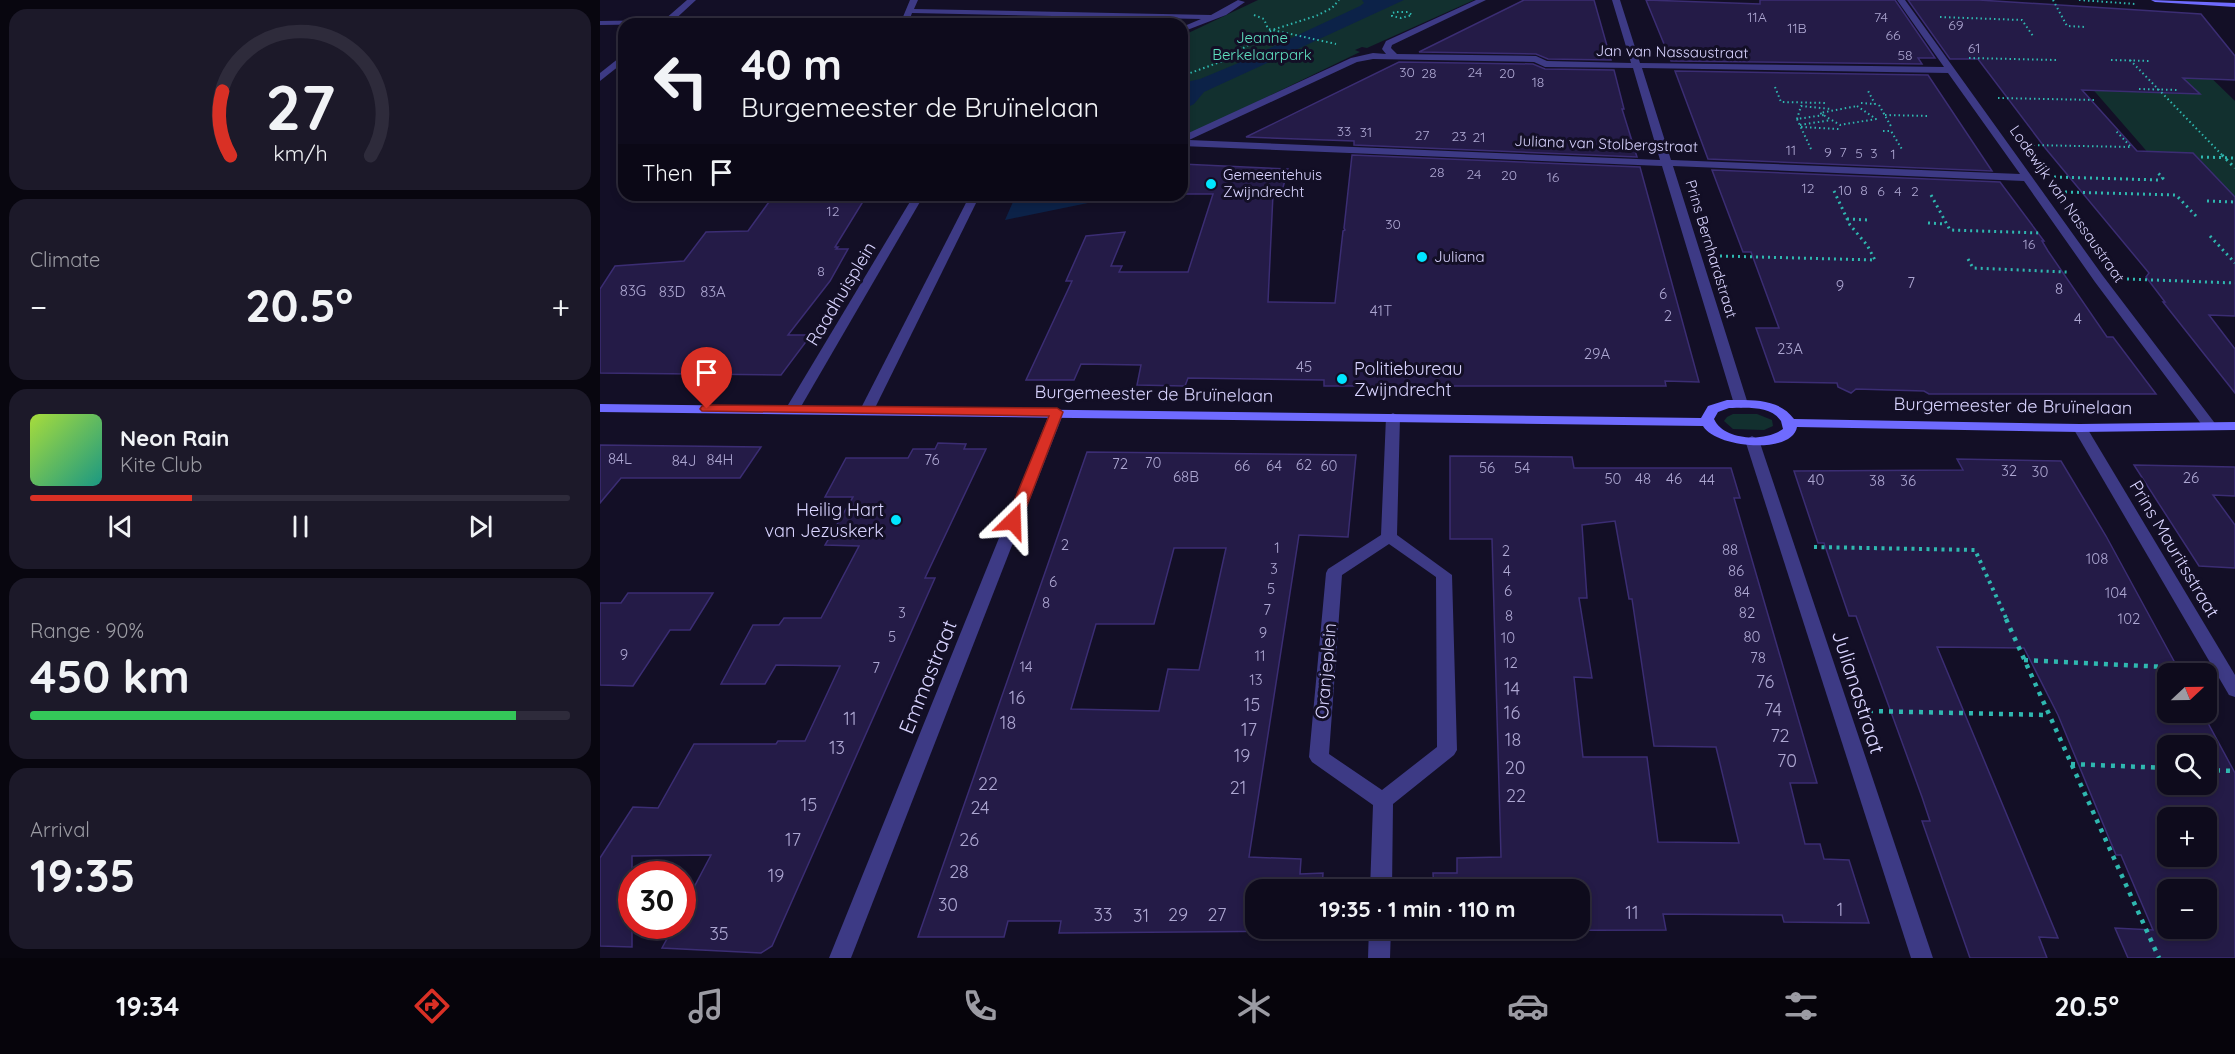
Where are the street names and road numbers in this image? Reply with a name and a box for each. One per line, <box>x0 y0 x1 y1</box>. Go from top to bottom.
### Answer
street label: Jan van Nassaustraat <box>1595 41 1749 62</box>
street label: Lodewijk van Nassaustraat <box>2006 121 2129 286</box>
street label: Juliana van Stolbergstraat <box>1514 131 1698 156</box>
street label: Prins Bernhardstraat <box>1681 177 1742 320</box>
street label: Raadhuisplein <box>801 238 881 350</box>
street label: Burgemeester de Bruïnelaan <box>1034 380 1274 407</box>
street label: Burgemeester de Bruïnelaan <box>1893 392 2133 419</box>
street label: Prins Mauritsstraat <box>2124 476 2225 622</box>
street label: Emmastraat <box>892 616 962 737</box>
street label: Oranjeplein <box>1310 622 1341 720</box>
street label: Julianastraat <box>1827 627 1891 757</box>

